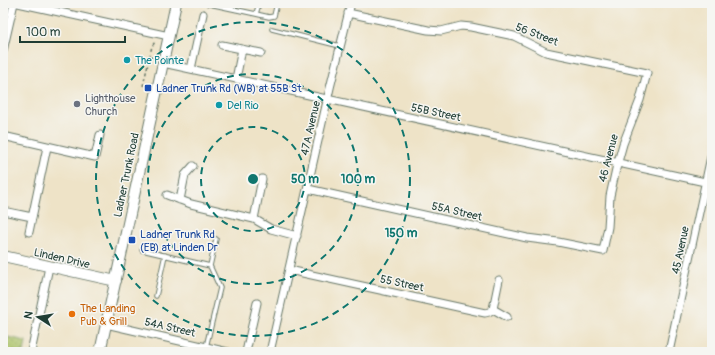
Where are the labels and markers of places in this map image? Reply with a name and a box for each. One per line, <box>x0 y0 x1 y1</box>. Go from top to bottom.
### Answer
place label: The Pointe <box>135 54 184 67</box>
marker: The Pointe <box>122 55 132 65</box>
place label: Ladner Trunk Rd (WB) at 55B St <box>156 82 302 95</box>
marker: Ladner Trunk Rd (WB) at 55B St <box>143 83 153 93</box>
place label: Lighthouse Church <box>85 92 136 118</box>
marker: Lighthouse Church <box>72 99 82 109</box>
place label: Del Rio <box>227 99 259 112</box>
marker: Del Rio <box>214 100 224 110</box>
centre of rings <box>246 172 260 186</box>
place label: Ladner Trunk Rd (EB) at Linden Dr <box>140 228 218 254</box>
marker: Ladner Trunk Rd (EB) at Linden Dr <box>127 235 137 245</box>
place label: The Landing Pub & Grill <box>80 302 136 328</box>
marker: The Landing Pub & Grill <box>67 309 77 319</box>

